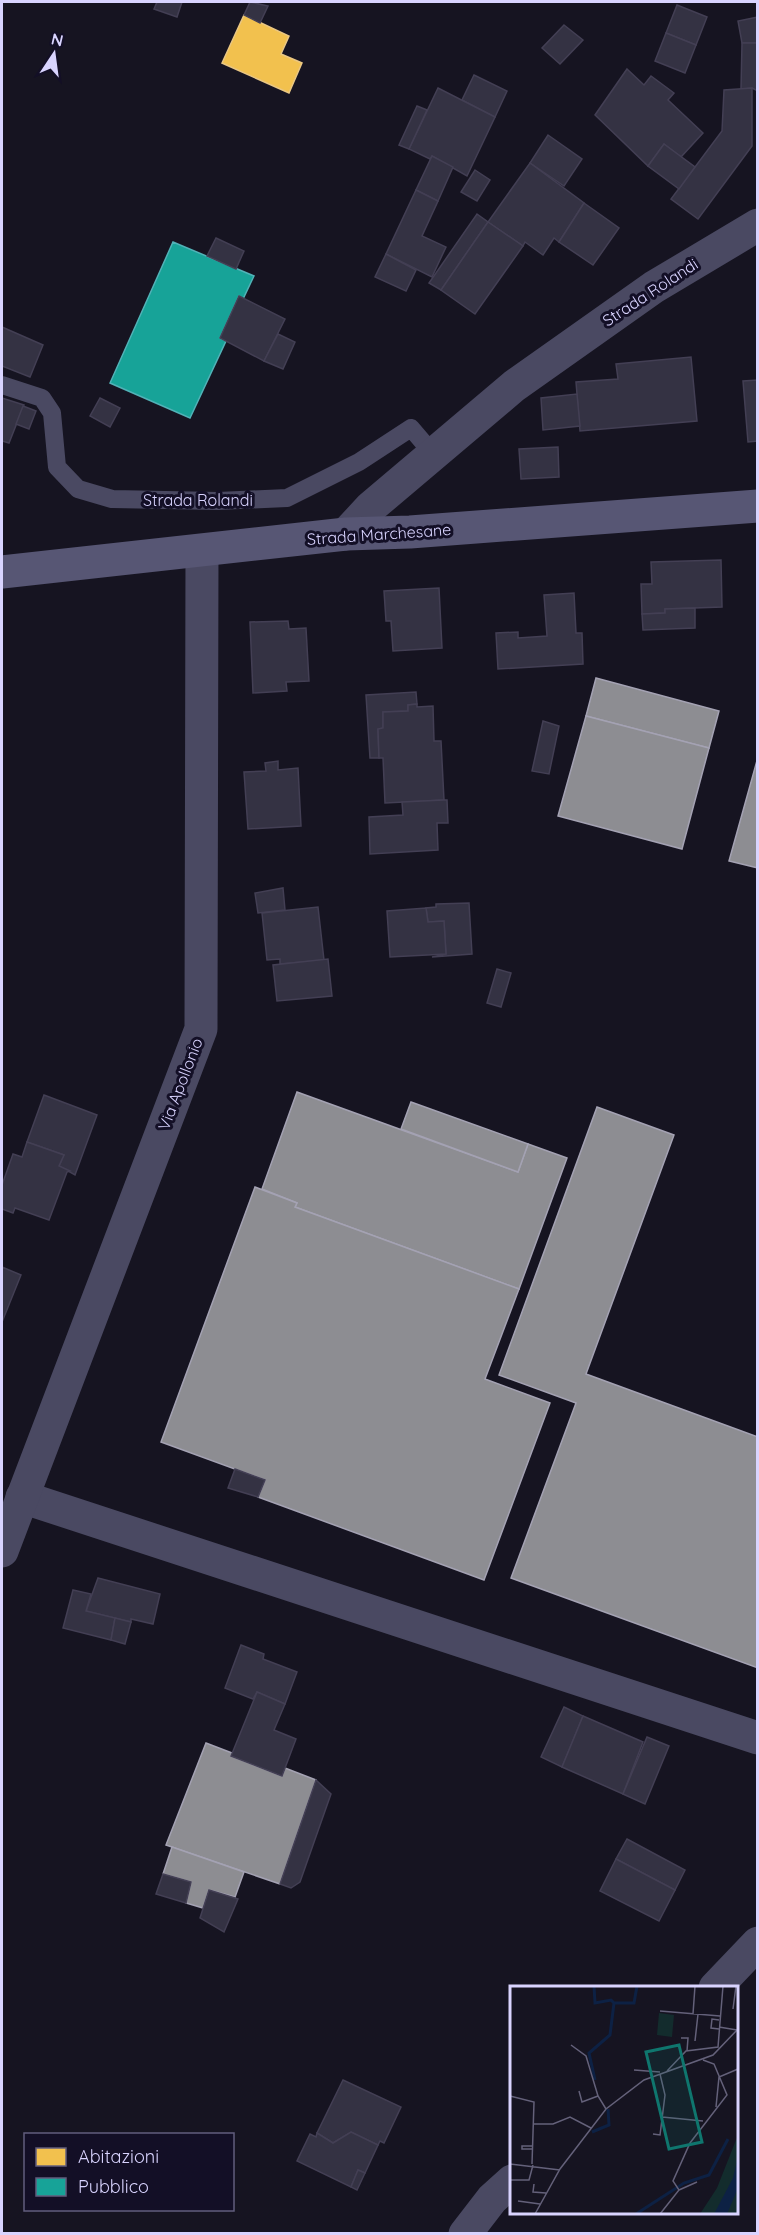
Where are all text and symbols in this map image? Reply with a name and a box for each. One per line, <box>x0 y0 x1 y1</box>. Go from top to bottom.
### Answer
north arrow <box>24 24 84 84</box>
text: N <box>49 28 65 50</box>
street label: Strada Rolandi <box>598 254 702 330</box>
street label: Strada Rolandi <box>143 490 253 510</box>
street label: Strada Marchesane <box>306 519 452 549</box>
street label: Via Apollonio <box>153 1035 207 1133</box>
inset map <box>510 1986 738 2214</box>
legend <box>24 2133 234 2211</box>
text: Abitazioni <box>78 2145 159 2168</box>
text: Pubblico <box>78 2175 149 2198</box>

